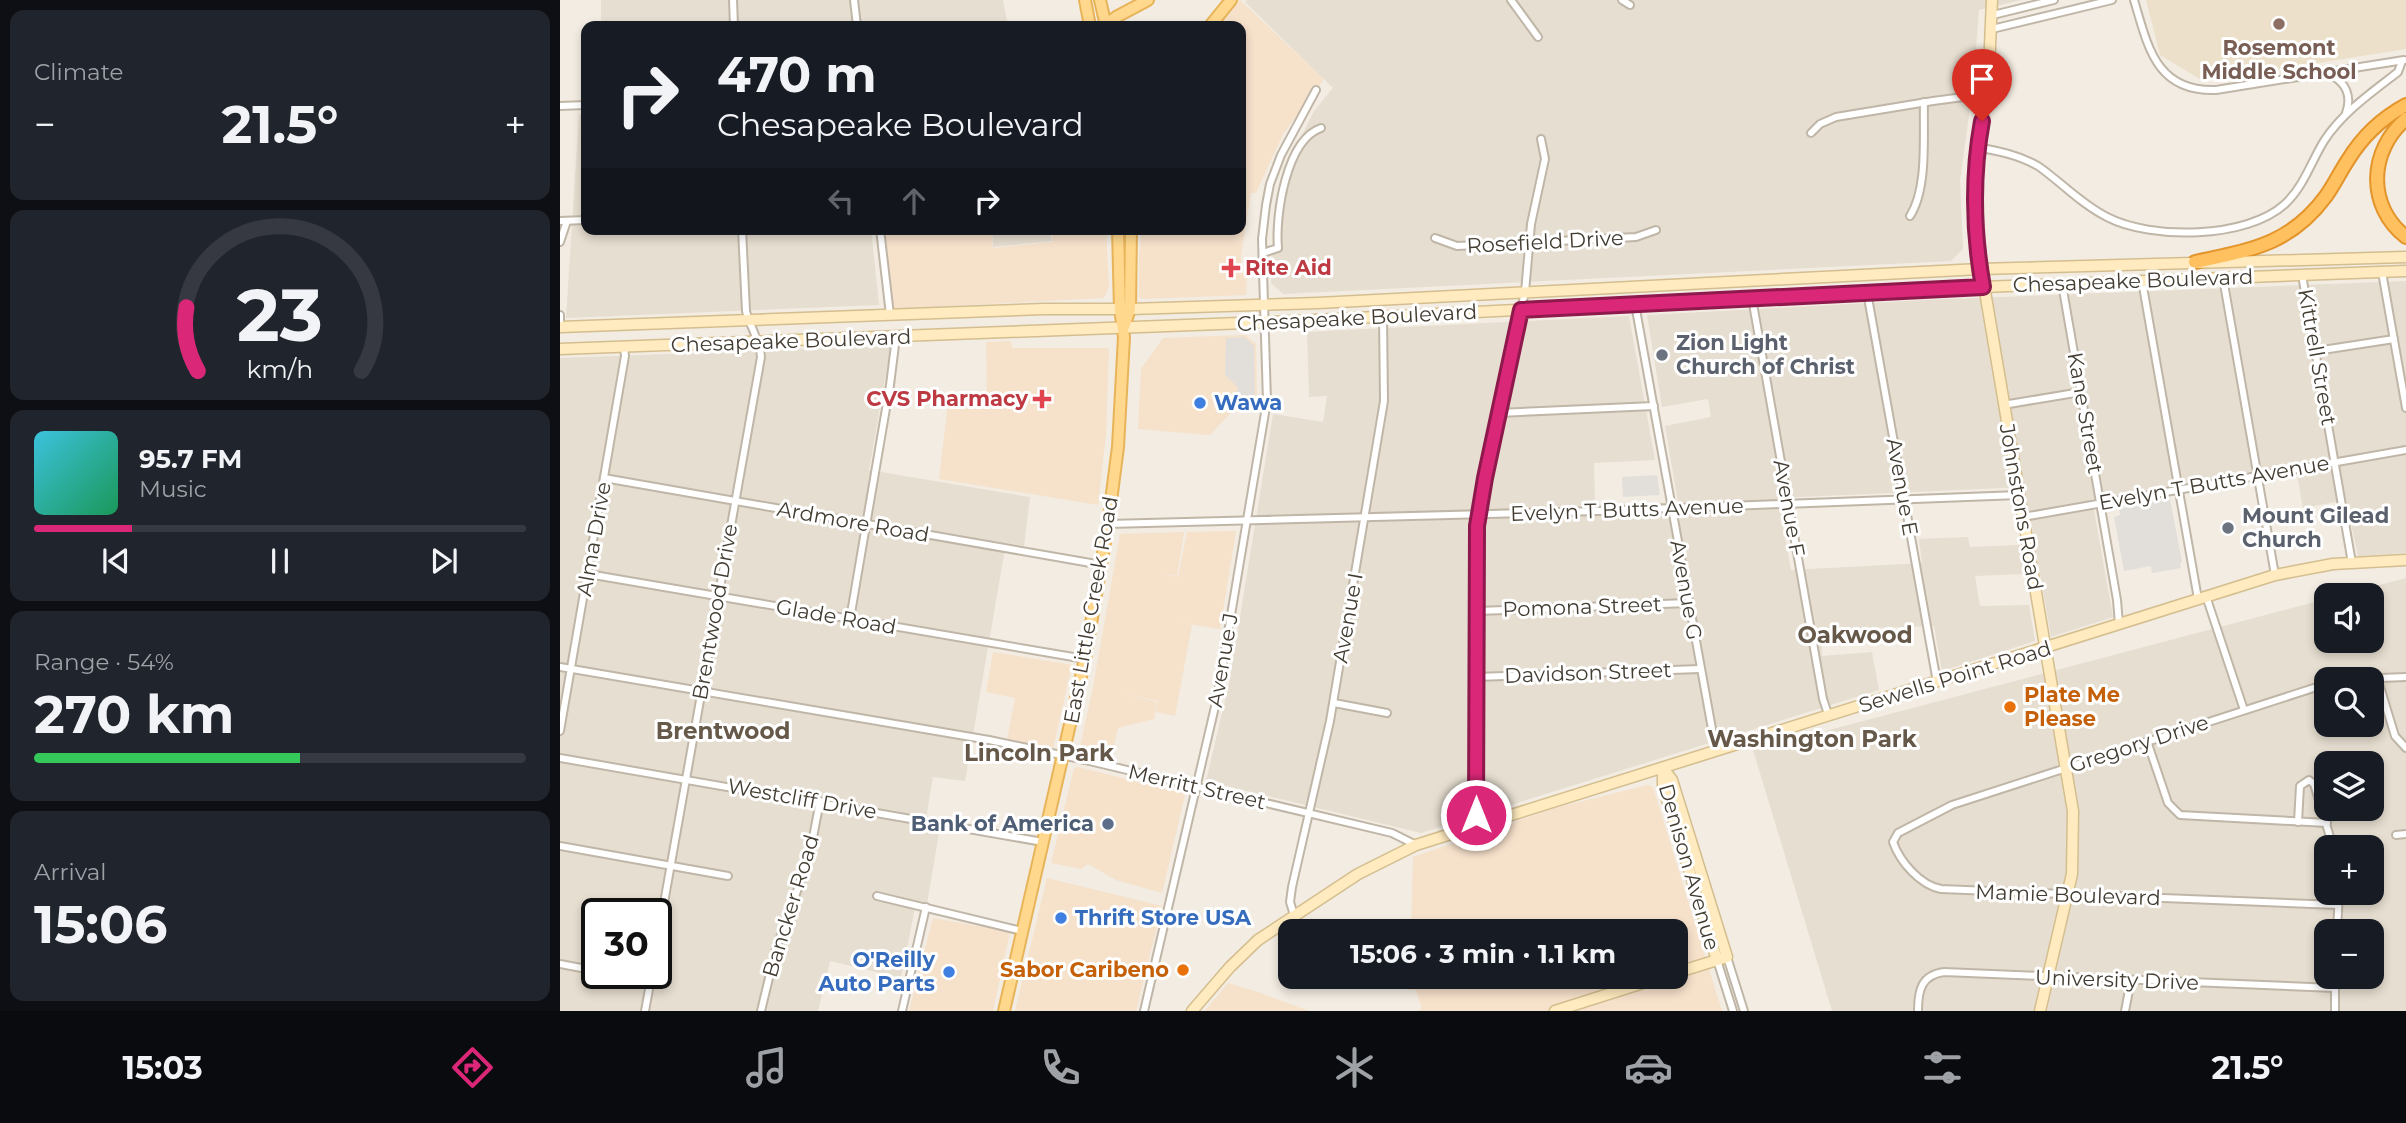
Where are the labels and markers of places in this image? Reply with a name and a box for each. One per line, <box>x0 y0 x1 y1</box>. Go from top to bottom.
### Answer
marker: Rosemont Middle School <box>2271 16 2287 32</box>
place label: Rosemont Middle School <box>2201 35 2357 84</box>
pin <box>1952 49 2012 121</box>
place label: Rite Aid <box>1245 255 1332 280</box>
marker: Rite Aid <box>1223 260 1239 276</box>
place label: Zion Light Church of Christ <box>1676 330 1855 379</box>
marker: Zion Light Church of Christ <box>1654 347 1670 363</box>
place label: CVS Pharmacy <box>866 386 1028 411</box>
place label: Wawa <box>1214 390 1282 415</box>
marker: CVS Pharmacy <box>1034 391 1050 407</box>
marker: Wawa <box>1192 395 1208 411</box>
place label: Mount Gilead Church <box>2242 503 2389 552</box>
marker: Mount Gilead Church <box>2220 520 2236 536</box>
place label: Plate Me Please <box>2024 682 2120 731</box>
marker: Plate Me Please <box>2002 699 2018 715</box>
place label: Bank of America <box>911 811 1094 836</box>
marker: Bank of America <box>1100 816 1116 832</box>
place label: Thrift Store USA <box>1075 905 1252 930</box>
marker: Thrift Store USA <box>1053 910 1069 926</box>
place label: O'Reilly Auto Parts <box>818 947 935 996</box>
place label: Sabor Caribeno <box>1000 957 1169 982</box>
marker: Sabor Caribeno <box>1175 962 1191 978</box>
marker: O'Reilly Auto Parts <box>941 964 957 980</box>

